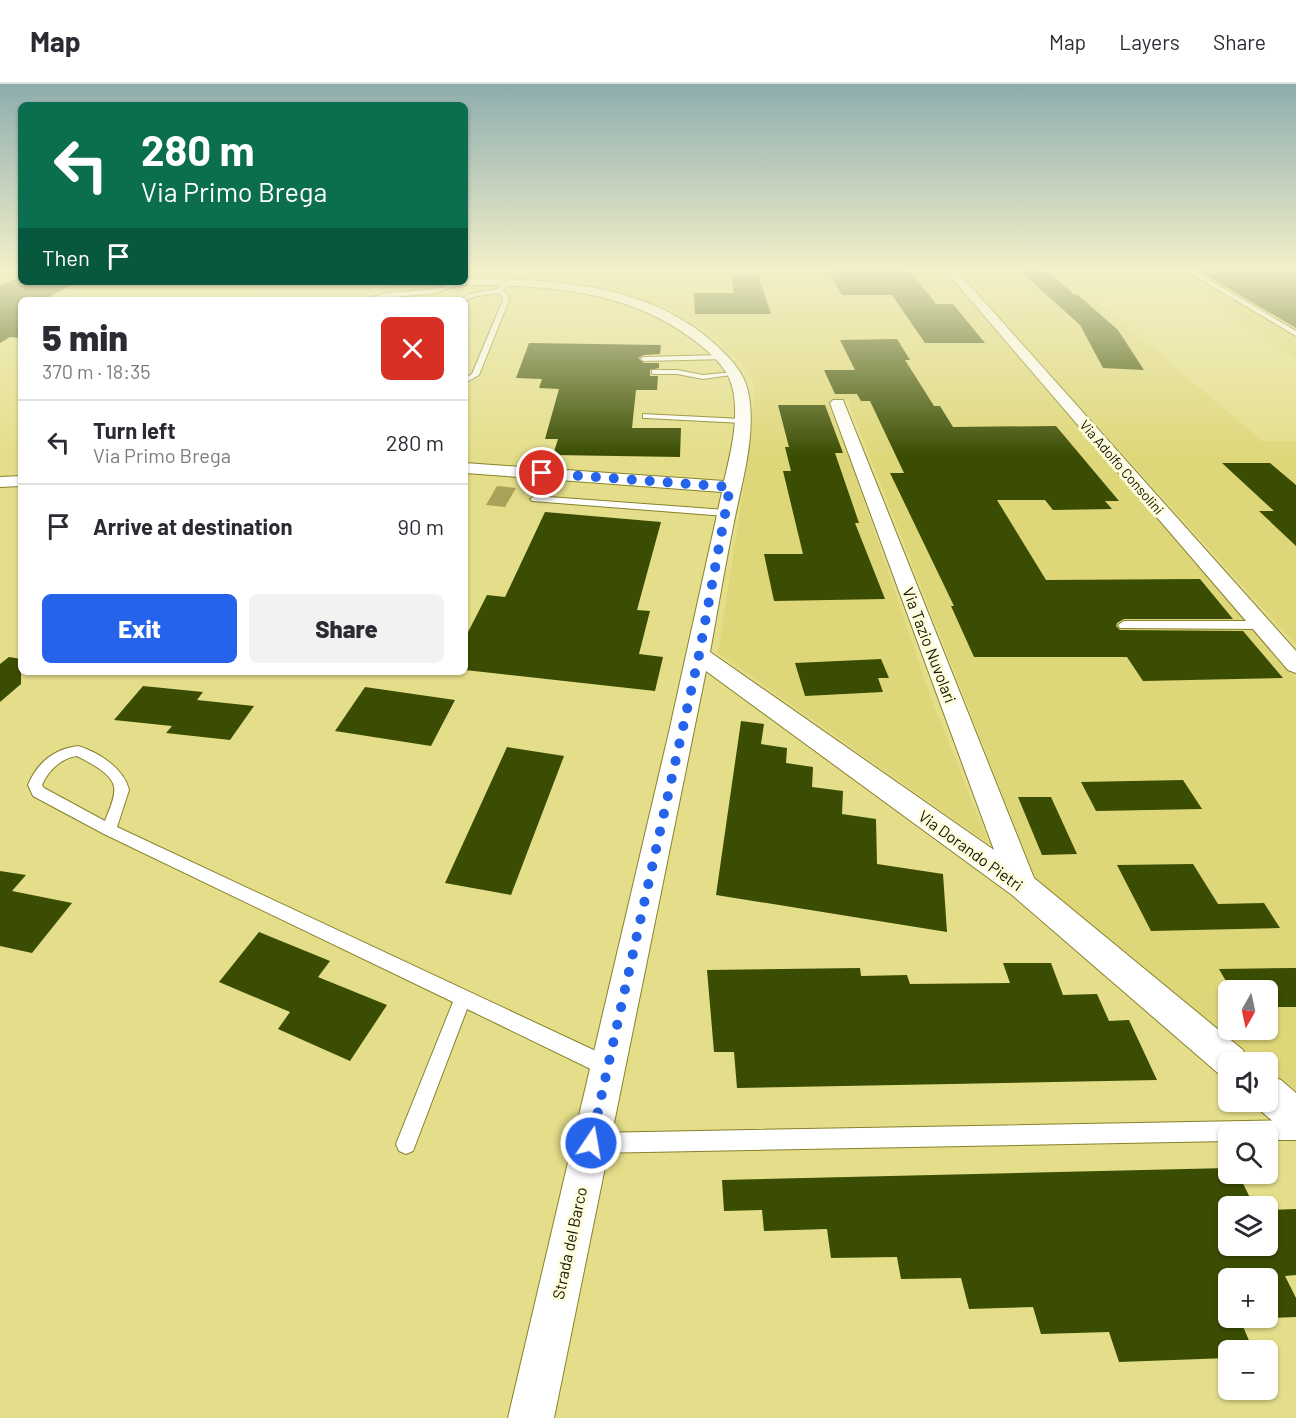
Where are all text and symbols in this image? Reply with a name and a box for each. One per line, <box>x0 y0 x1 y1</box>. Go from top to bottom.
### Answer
text: Map <box>30 24 81 58</box>
text: Map <box>1049 29 1086 54</box>
text: Layers <box>1119 29 1180 54</box>
text: Share <box>1213 29 1266 54</box>
text: 280 m <box>141 124 255 174</box>
icon: left <box>42 126 120 204</box>
text: Via Primo Brega <box>141 175 327 207</box>
icon: arrive <box>102 240 135 273</box>
text: Then <box>42 244 90 270</box>
text: 5 min <box>42 315 128 358</box>
button: close <box>381 317 444 380</box>
text: 370 m · 18:35 <box>42 359 151 383</box>
street label: Via Adolfo Consolini <box>1076 416 1168 518</box>
text: Turn left <box>93 417 176 443</box>
icon: left <box>42 426 75 459</box>
text: 280 m <box>386 429 444 455</box>
text: Via Primo Brega <box>93 443 231 467</box>
pin <box>516 447 567 498</box>
icon: arrive <box>525 456 558 489</box>
icon: arrive <box>42 510 75 543</box>
text: Arrive at destination <box>93 513 292 539</box>
text: 90 m <box>398 513 444 539</box>
street label: Via Tazio Nuvolari <box>899 585 961 705</box>
button: Exit <box>42 594 237 663</box>
button: Share <box>249 594 444 663</box>
street label: Via Dorando Pietri <box>915 806 1027 894</box>
north arrow <box>1218 980 1278 1040</box>
map controls <box>1218 980 1278 1400</box>
button: sound <box>1218 1052 1278 1112</box>
position arrow <box>559 1111 623 1175</box>
button: search <box>1218 1124 1278 1184</box>
street label: Strada del Barco <box>548 1185 590 1301</box>
button: layers <box>1218 1196 1278 1256</box>
button: + <box>1218 1268 1278 1328</box>
button: − <box>1218 1340 1278 1400</box>

